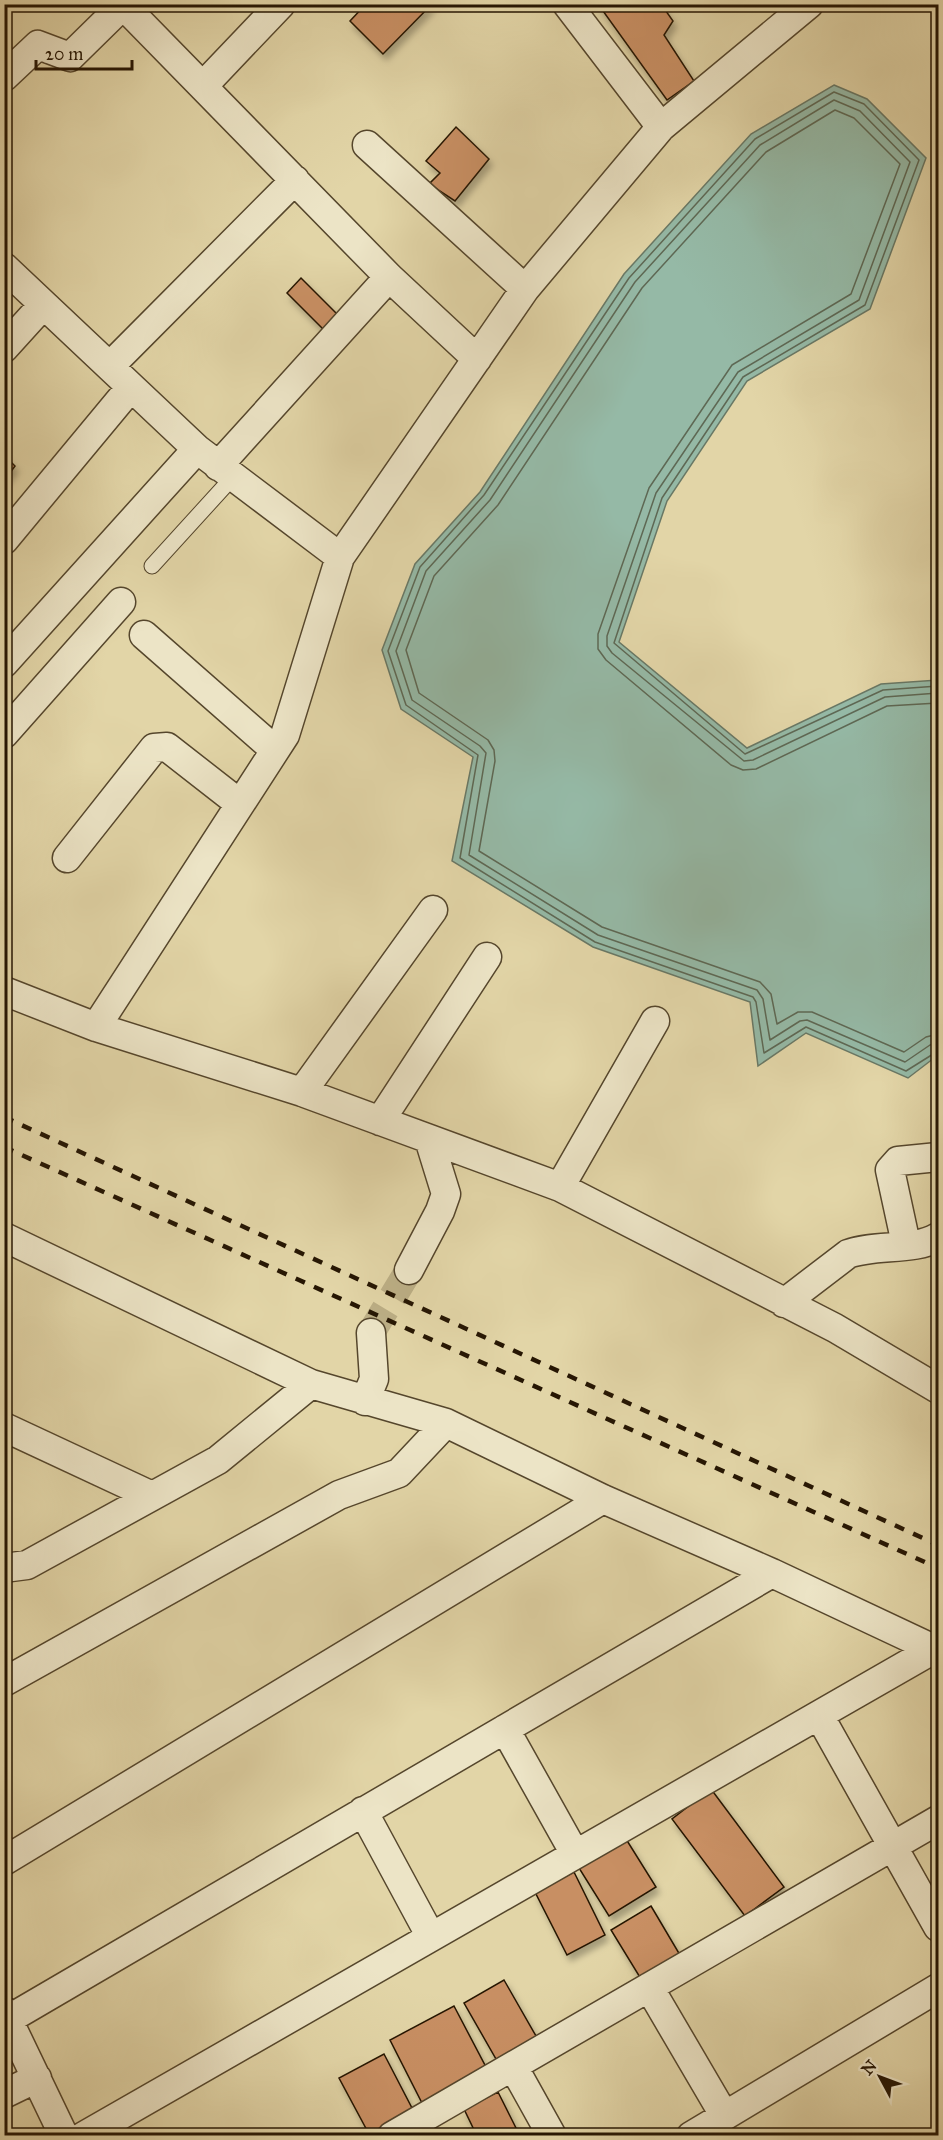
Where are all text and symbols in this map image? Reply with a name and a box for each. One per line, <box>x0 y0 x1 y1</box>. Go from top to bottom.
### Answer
scale bar <box>36 33 132 71</box>
text: 20 m <box>45 43 83 65</box>
north arrow <box>850 2047 910 2107</box>
text: N <box>857 2056 881 2079</box>

